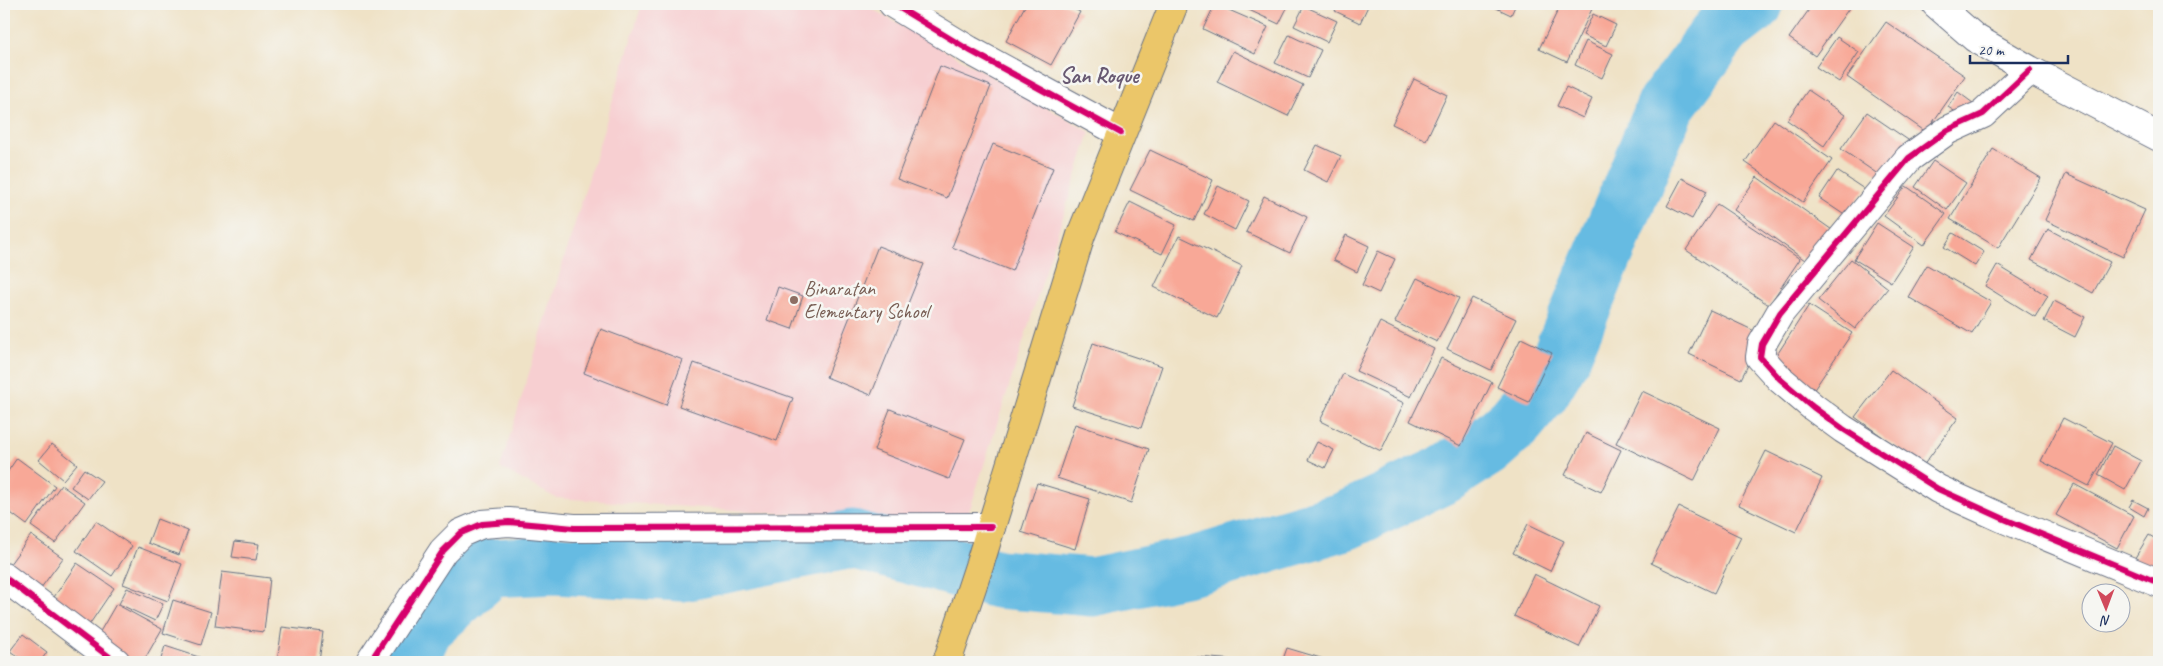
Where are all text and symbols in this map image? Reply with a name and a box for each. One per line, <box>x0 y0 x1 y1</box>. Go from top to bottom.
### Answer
scale bar <box>1970 32 2068 64</box>
text: 20 m <box>1978 41 2005 60</box>
district label: San Roque <box>1060 62 1141 90</box>
place label: Binaratan Elementary School <box>804 276 932 324</box>
marker: Binaratan Elementary School <box>788 294 800 306</box>
north arrow <box>2080 584 2130 634</box>
text: N <box>2099 612 2111 629</box>

